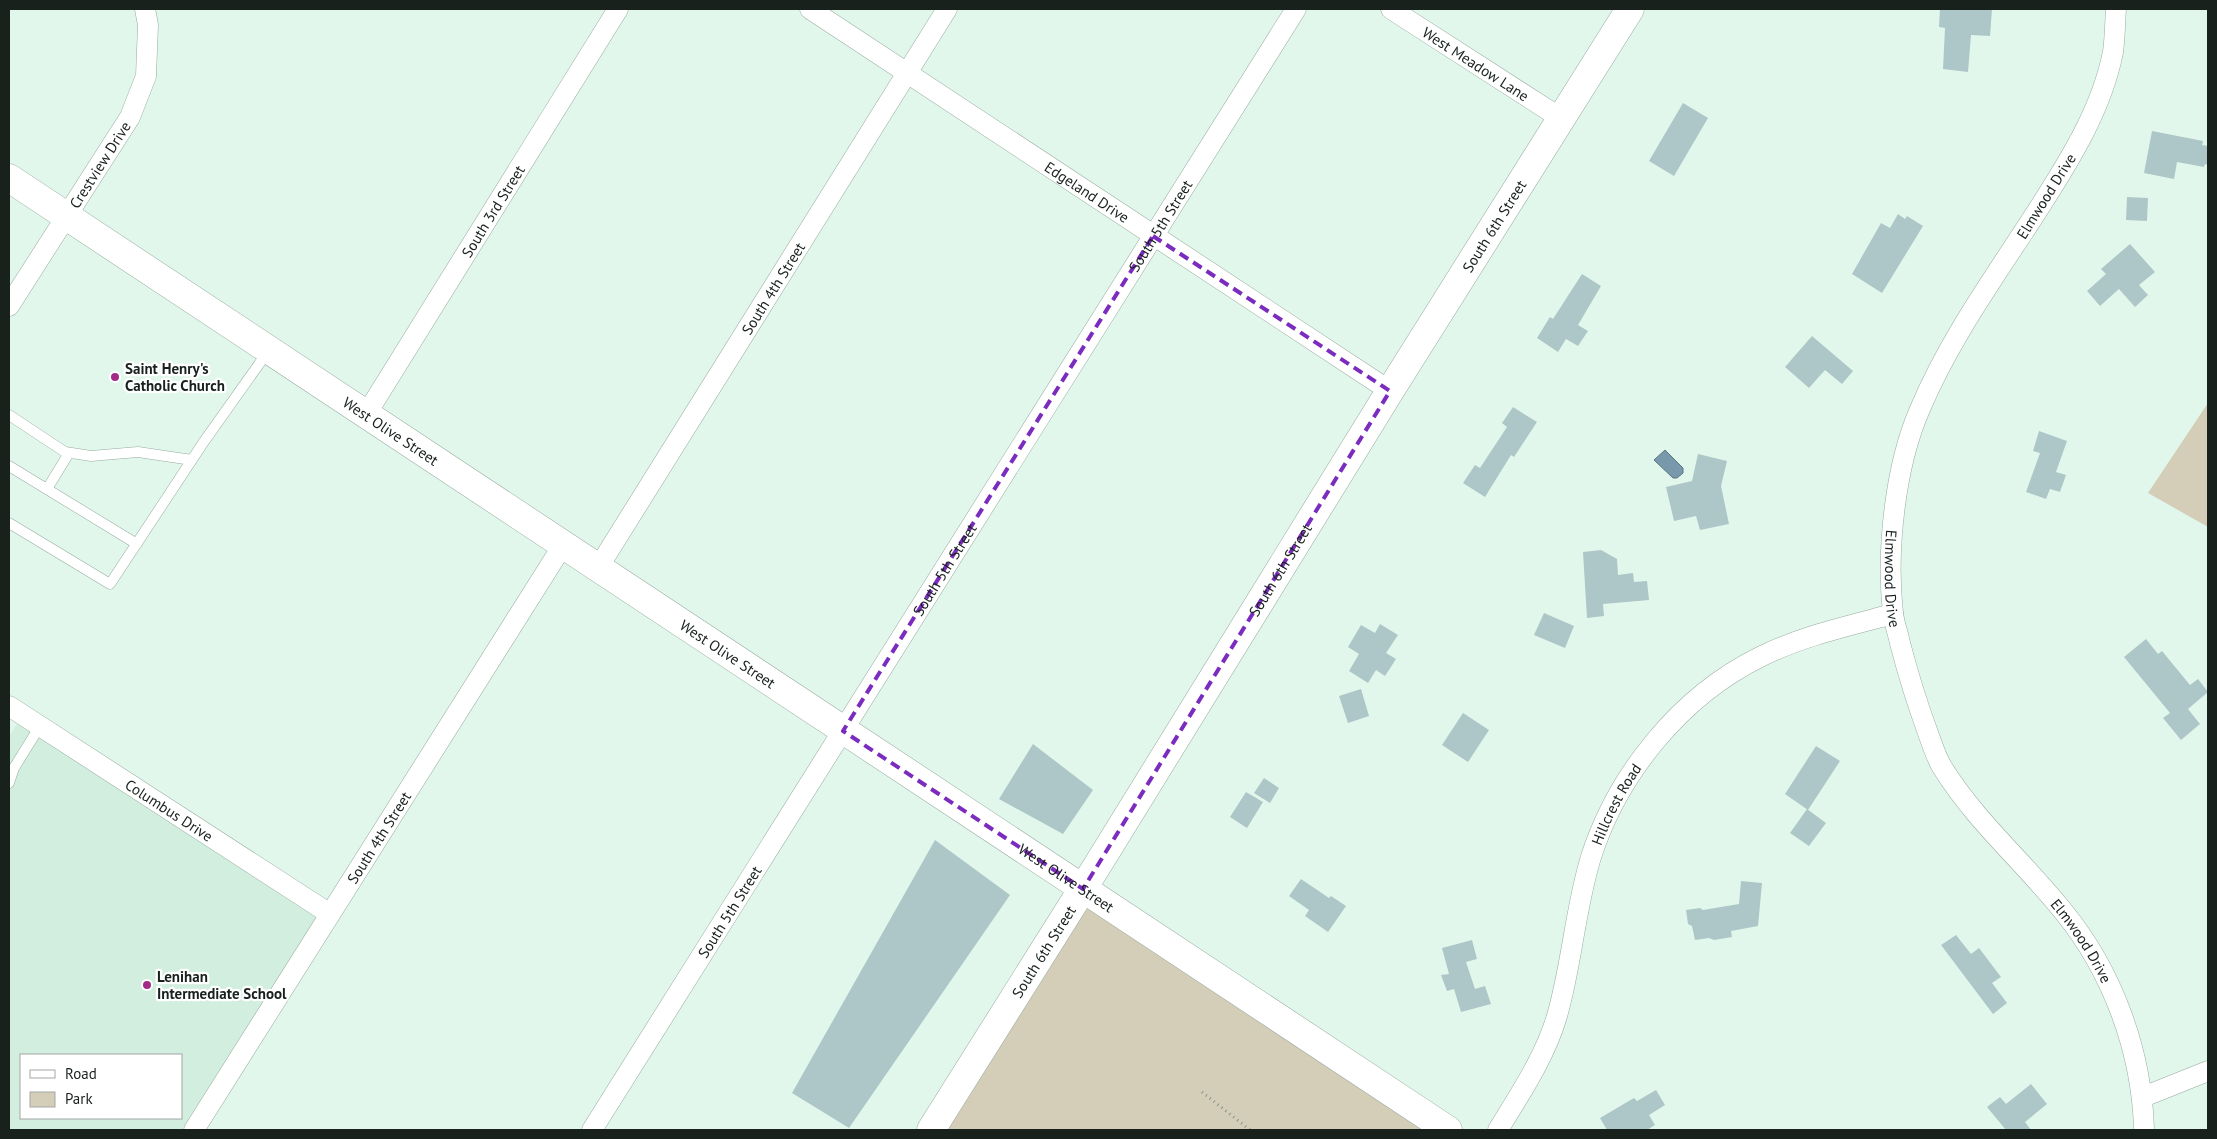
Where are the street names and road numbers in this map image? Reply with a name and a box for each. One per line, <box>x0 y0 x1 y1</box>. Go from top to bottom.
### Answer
street label: West Meadow Lane <box>1419 22 1533 105</box>
street label: Crestview Drive <box>65 117 134 212</box>
street label: Elmwood Drive <box>2012 150 2080 242</box>
street label: Edgeland Drive <box>1041 157 1133 226</box>
street label: South 3rd Street <box>457 161 528 261</box>
street label: South 5th Street <box>1124 176 1196 275</box>
street label: South 6th Street <box>1458 176 1530 275</box>
street label: South 4th Street <box>737 238 809 338</box>
street label: West Olive Street <box>340 392 442 469</box>
street label: South 5th Street <box>908 520 980 619</box>
street label: South 6th Street <box>1244 520 1316 619</box>
street label: Elmwood Drive <box>1881 529 1905 629</box>
street label: West Olive Street <box>677 615 779 692</box>
street label: Hillcrest Road <box>1587 759 1645 847</box>
street label: Columbus Drive <box>122 774 217 845</box>
street label: South 4th Street <box>342 788 415 887</box>
street label: West Olive Street <box>1015 839 1118 916</box>
street label: South 5th Street <box>693 862 765 961</box>
street label: Elmwood Drive <box>2047 895 2116 986</box>
street label: South 6th Street <box>1007 902 1079 1001</box>

